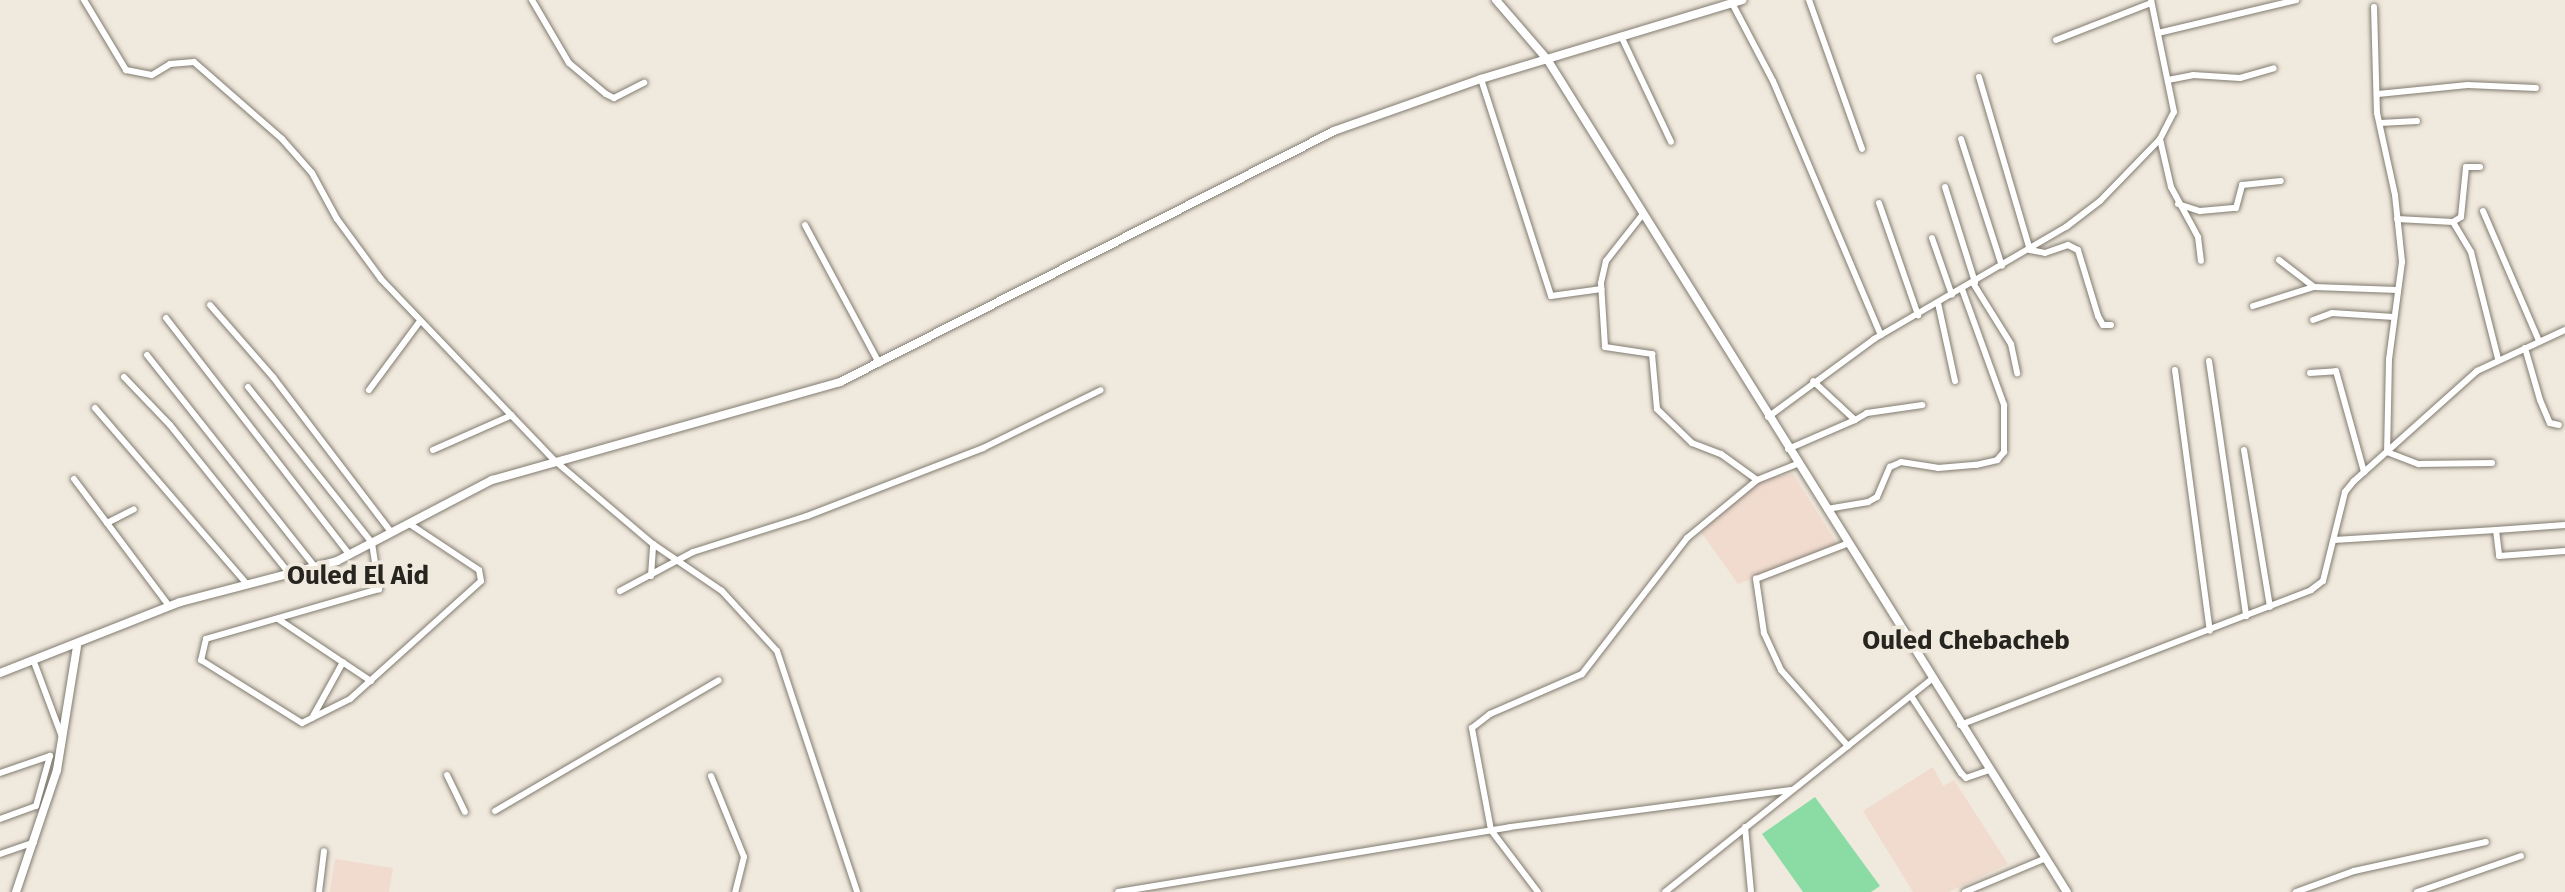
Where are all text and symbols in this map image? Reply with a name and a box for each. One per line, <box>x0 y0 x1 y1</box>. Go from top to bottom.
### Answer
district label: Ouled El Aid <box>287 560 429 592</box>
district label: Ouled Chebacheb <box>1862 625 2070 657</box>

